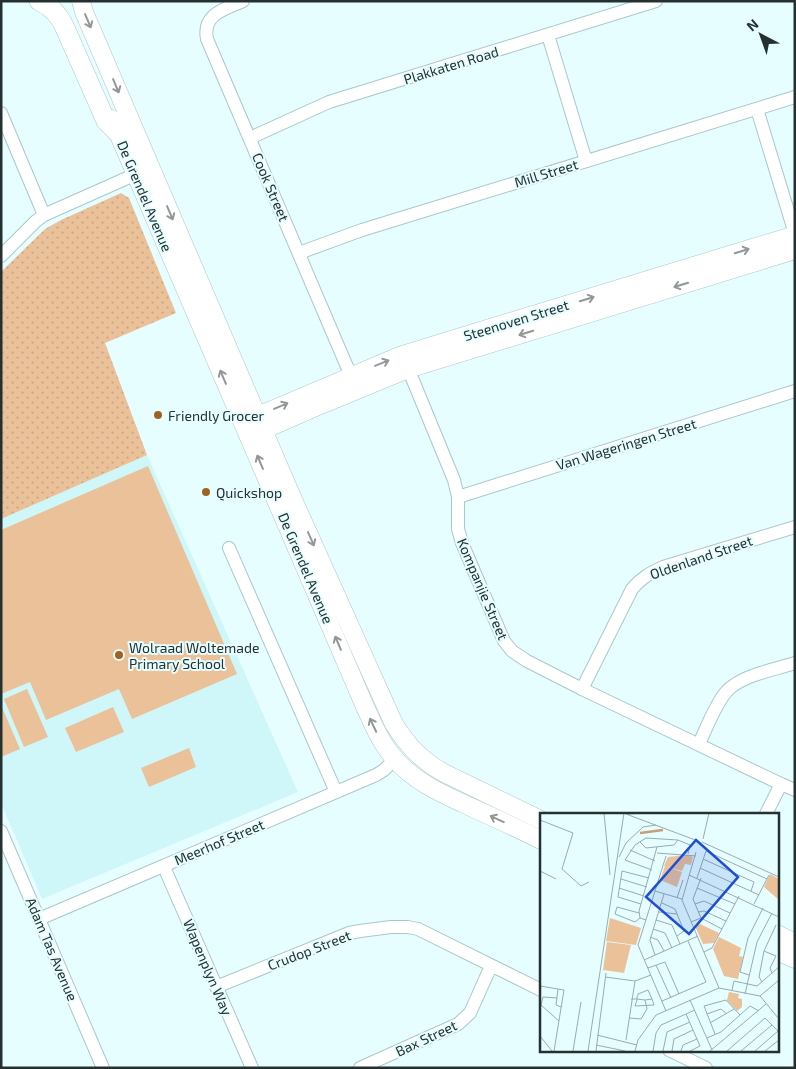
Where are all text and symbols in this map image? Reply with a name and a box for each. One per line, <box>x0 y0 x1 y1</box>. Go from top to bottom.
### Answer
north arrow <box>736 10 786 60</box>
one-way arrow <box>84 13 94 28</box>
text: N <box>743 15 762 35</box>
street label: Plakkaten Road <box>401 42 501 88</box>
one-way arrow <box>111 78 121 93</box>
street label: De Grendel Avenue <box>114 138 176 254</box>
street label: Cook Street <box>249 150 293 224</box>
street label: Mill Street <box>512 155 580 191</box>
one-way arrow <box>165 205 175 220</box>
one-way arrow <box>734 246 750 256</box>
one-way arrow <box>674 281 690 291</box>
one-way arrow <box>579 293 595 303</box>
street label: Steenoven Street <box>461 296 571 344</box>
one-way arrow <box>519 329 534 338</box>
one-way arrow <box>374 358 389 367</box>
one-way arrow <box>218 370 228 385</box>
one-way arrow <box>273 400 288 410</box>
place label: Friendly Grocer <box>168 407 265 424</box>
marker: Friendly Grocer <box>152 409 164 421</box>
street label: Van Wageringen Street <box>554 415 698 473</box>
one-way arrow <box>255 455 265 470</box>
place label: Quickshop <box>216 484 282 501</box>
marker: Quickshop <box>200 486 212 498</box>
street label: De Grendel Avenue <box>275 510 337 626</box>
one-way arrow <box>307 531 317 546</box>
street label: Oldenland Street <box>648 532 754 582</box>
street label: Kompanjie Street <box>454 536 512 642</box>
one-way arrow <box>332 636 342 651</box>
place label: Wolraad Woltemade Primary School <box>129 639 259 672</box>
marker: Wolraad Woltemade Primary School <box>113 649 125 661</box>
one-way arrow <box>368 718 378 733</box>
inset map <box>540 813 778 1052</box>
one-way arrow <box>490 814 505 823</box>
street label: Meerhof Street <box>171 815 267 869</box>
street label: Adam Tas Avenue <box>23 895 81 1003</box>
street label: Wapenplyn Way <box>180 916 236 1018</box>
street label: Crudop Street <box>265 926 353 974</box>
street label: Bax Street <box>393 1016 459 1060</box>

